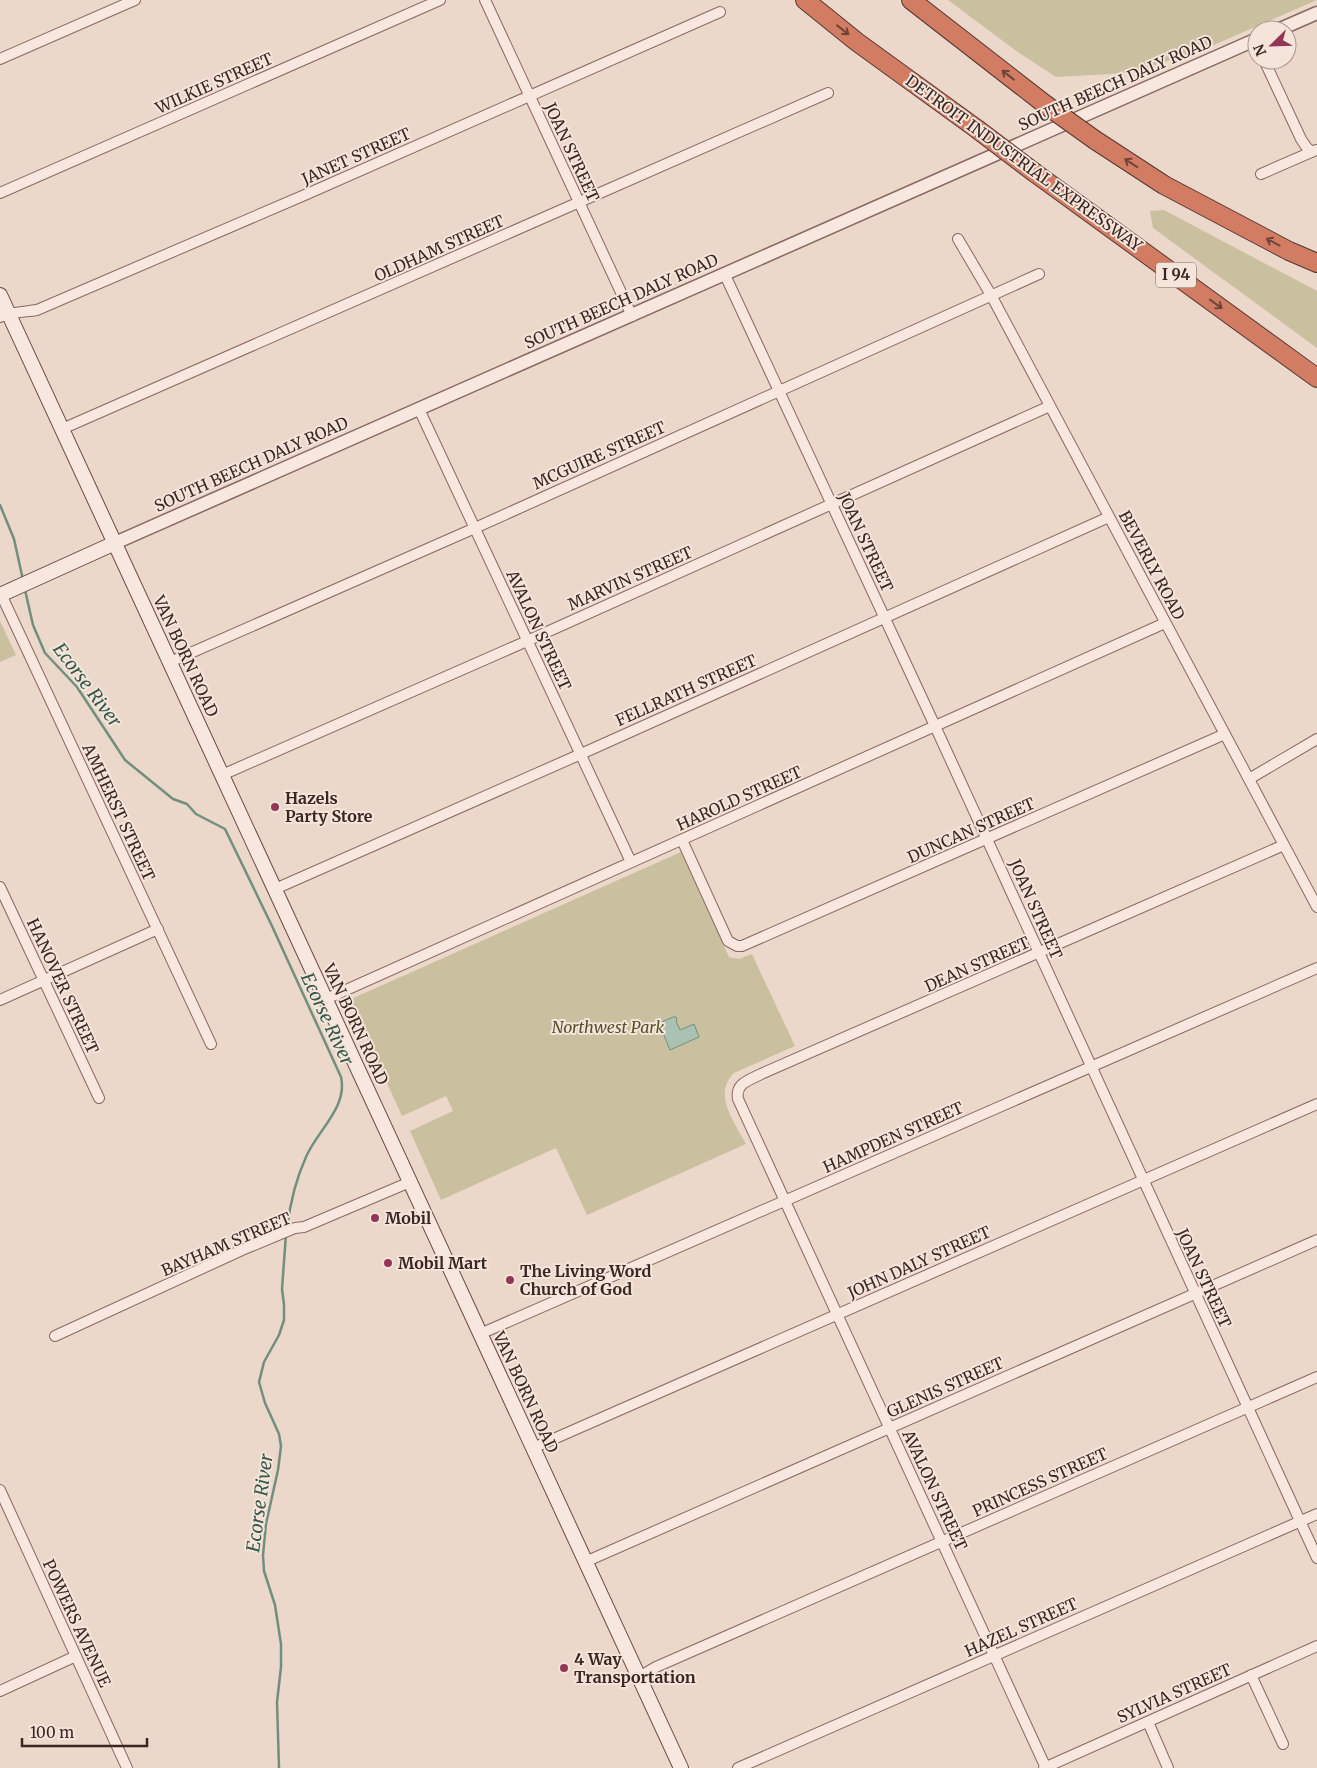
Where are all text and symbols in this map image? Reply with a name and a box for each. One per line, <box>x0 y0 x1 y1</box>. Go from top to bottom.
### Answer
north arrow <box>1247 20 1297 70</box>
one-way arrow <box>836 25 849 36</box>
street label: SOUTH BEECH DALY ROAD <box>1015 31 1215 135</box>
text: N <box>1250 41 1270 59</box>
street label: WILKIE STREET <box>151 48 276 118</box>
street label: DETROIT INDUSTRIAL EXPRESSWAY <box>902 70 1147 256</box>
one-way arrow <box>1002 70 1015 81</box>
street label: JOAN STREET <box>540 98 604 205</box>
street label: JANET STREET <box>298 123 414 189</box>
one-way arrow <box>1124 158 1138 169</box>
street label: OLDHAM STREET <box>371 210 507 286</box>
one-way arrow <box>1266 237 1281 246</box>
street label: SOUTH BEECH DALY ROAD <box>521 249 721 353</box>
road number: I 94 <box>1156 262 1196 288</box>
one-way arrow <box>1209 299 1222 310</box>
street label: SOUTH BEECH DALY ROAD <box>151 412 351 516</box>
street label: MCGUIRE STREET <box>529 417 669 493</box>
street label: JOAN STREET <box>834 488 898 595</box>
street label: BEVERLY ROAD <box>1115 507 1189 623</box>
street label: MARVIN STREET <box>565 542 695 614</box>
street label: AVALON STREET <box>502 566 576 693</box>
street label: VAN BORN ROAD <box>149 591 223 720</box>
water label: Ecorse River <box>48 638 127 732</box>
street label: FELLRATH STREET <box>612 650 760 730</box>
street label: AMHERST STREET <box>78 739 160 884</box>
street label: HAROLD STREET <box>673 761 805 835</box>
place label: Hazels Party Store <box>285 788 373 826</box>
street label: DUNCAN STREET <box>904 793 1038 867</box>
marker: Hazels Party Store <box>269 801 281 813</box>
street label: JOAN STREET <box>1005 855 1067 962</box>
street label: HANOVER STREET <box>23 915 103 1057</box>
street label: DEAN STREET <box>921 932 1033 996</box>
street label: VAN BORN ROAD <box>319 959 393 1088</box>
water label: Ecorse River <box>296 969 359 1069</box>
park label: Northwest Park <box>552 1017 665 1037</box>
street label: HAMPDEN STREET <box>820 1097 966 1177</box>
street label: BAYHAM STREET <box>158 1208 294 1280</box>
place label: Mobil <box>385 1208 431 1228</box>
marker: Mobil <box>369 1212 381 1224</box>
street label: JOHN DALY STREET <box>844 1221 994 1303</box>
street label: JOAN STREET <box>1172 1224 1236 1331</box>
place label: Mobil Mart <box>398 1253 488 1273</box>
marker: Mobil Mart <box>382 1257 394 1269</box>
place label: The Living Word Church of God <box>520 1261 651 1299</box>
marker: The Living Word Church of God <box>504 1274 516 1286</box>
street label: VAN BORN ROAD <box>489 1327 563 1456</box>
street label: GLENIS STREET <box>883 1352 1007 1422</box>
street label: AVALON STREET <box>898 1426 972 1553</box>
street label: PRINCESS STREET <box>969 1443 1111 1521</box>
water label: Ecorse River <box>241 1452 278 1554</box>
street label: POWERS AVENUE <box>39 1556 116 1691</box>
street label: HAZEL STREET <box>961 1593 1081 1661</box>
place label: 4 Way Transportation <box>574 1649 696 1687</box>
street label: SYLVIA STREET <box>1114 1659 1234 1727</box>
marker: 4 Way Transportation <box>558 1662 570 1674</box>
scale bar <box>22 1716 148 1748</box>
text: 100 m <box>30 1723 74 1742</box>

